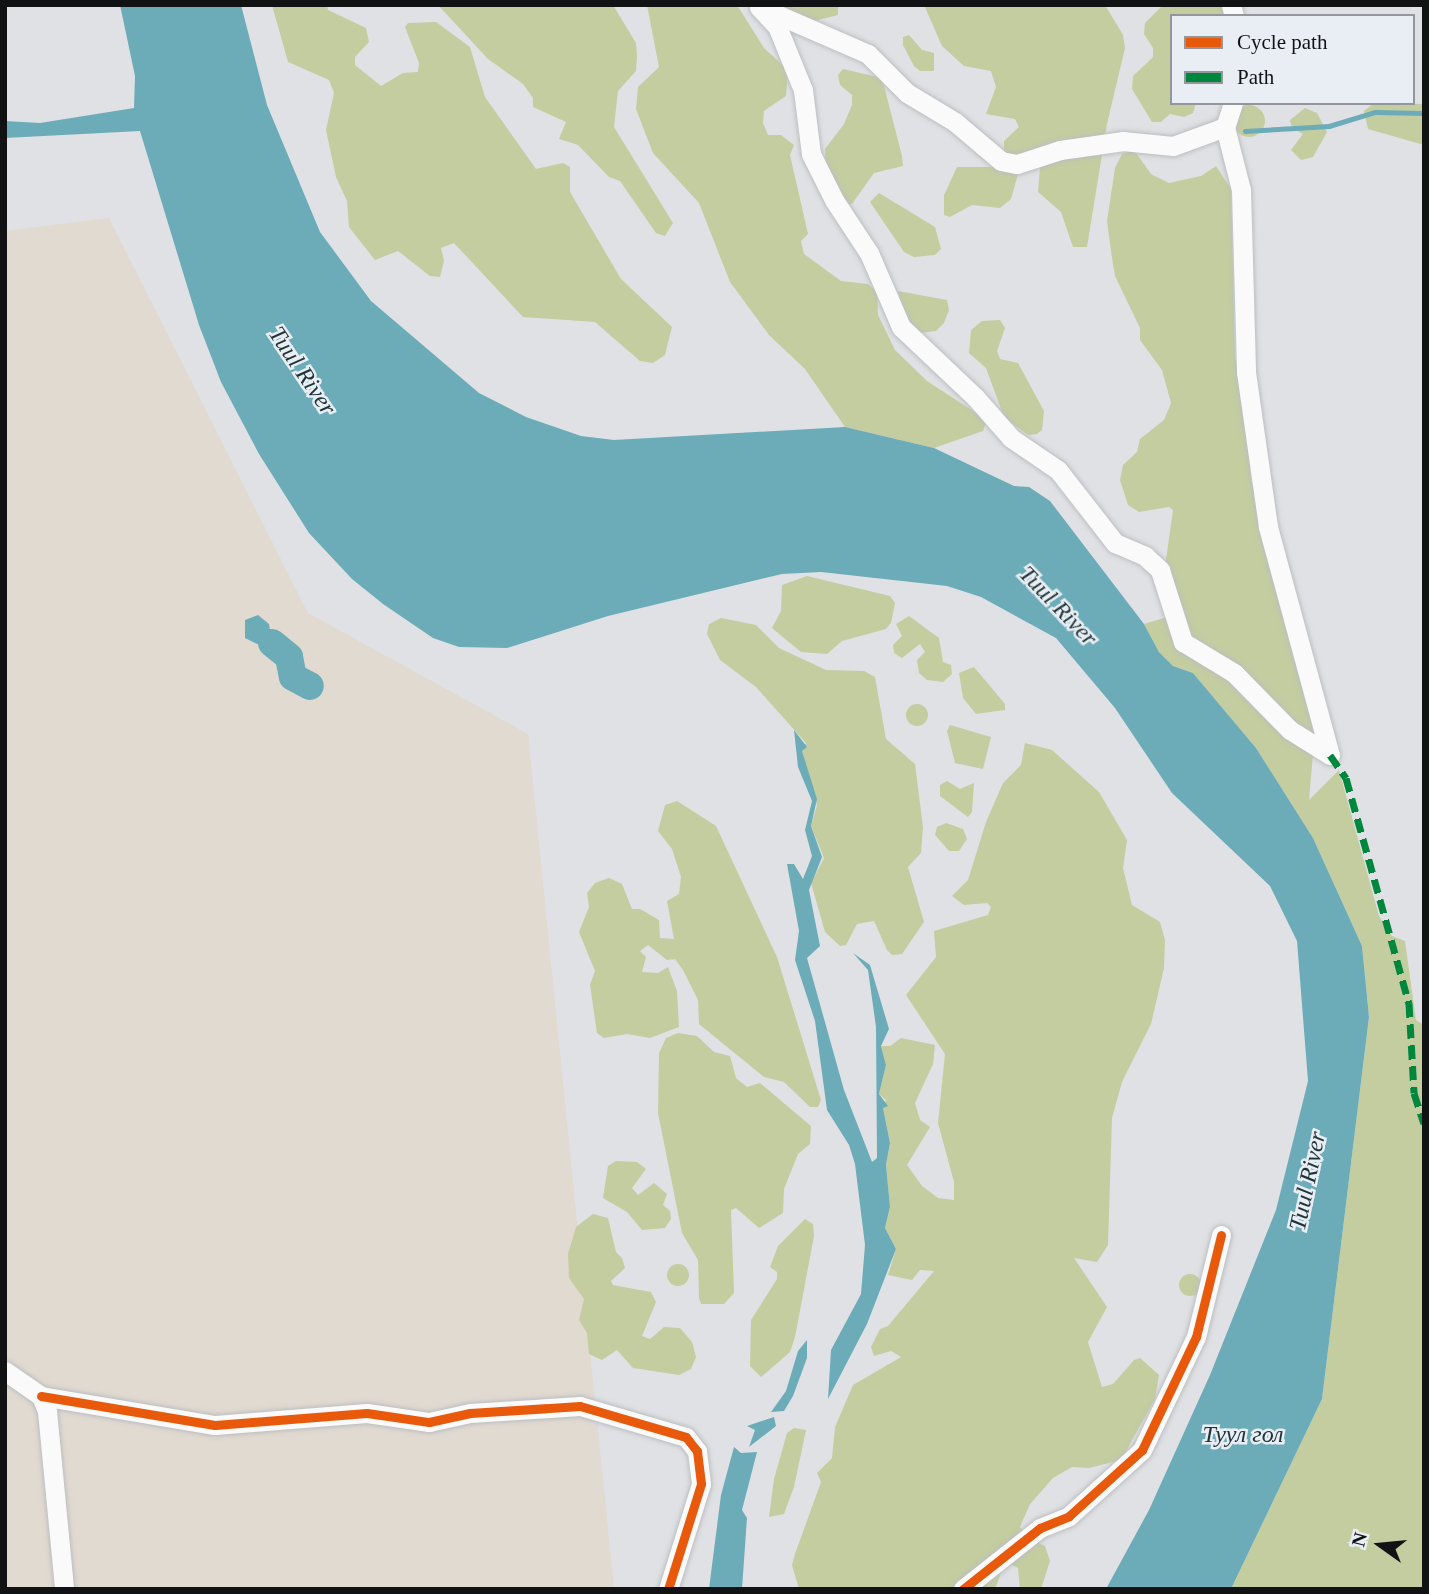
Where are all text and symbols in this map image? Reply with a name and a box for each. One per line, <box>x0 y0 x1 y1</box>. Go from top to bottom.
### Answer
legend <box>1170 14 1415 105</box>
text: Cycle path <box>1237 30 1327 54</box>
text: Path <box>1237 65 1274 89</box>
water label: Tuul River <box>262 321 342 421</box>
water label: Tuul River <box>1013 560 1103 652</box>
water label: Tuul River <box>1283 1129 1333 1233</box>
water label: Туул гол <box>1202 1421 1284 1449</box>
north arrow <box>1345 1510 1415 1580</box>
text: N <box>1347 1530 1371 1549</box>

